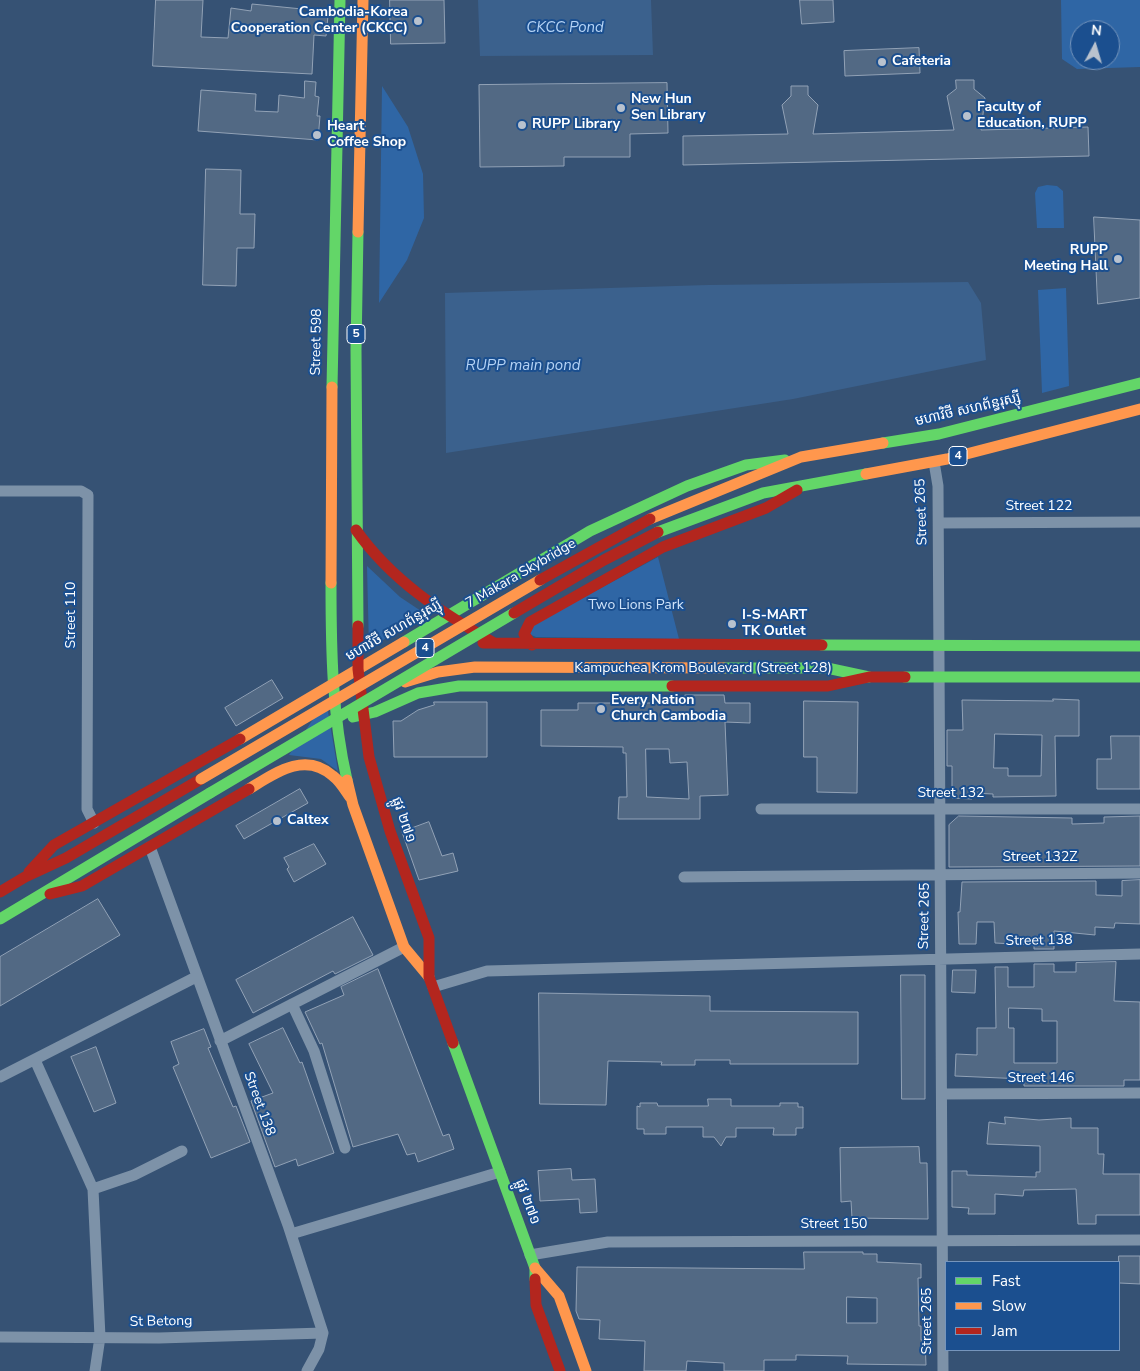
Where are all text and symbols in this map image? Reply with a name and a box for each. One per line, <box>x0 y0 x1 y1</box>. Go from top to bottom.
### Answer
place label: Cambodia-Korea Cooperation Center (CKCC) <box>231 5 408 38</box>
marker: Cambodia-Korea Cooperation Center (CKCC) <box>412 15 424 27</box>
water label: CKCC Pond <box>526 19 604 37</box>
north arrow <box>1070 20 1120 70</box>
text: N <box>1090 21 1103 41</box>
place label: Cafeteria <box>892 54 951 70</box>
marker: Cafeteria <box>876 56 888 68</box>
place label: New Hun Sen Library <box>631 92 706 124</box>
place label: Faculty of Education, RUPP <box>977 100 1087 132</box>
marker: New Hun Sen Library <box>615 102 627 114</box>
marker: Faculty of Education, RUPP <box>961 110 973 122</box>
place label: RUPP Library <box>532 117 620 133</box>
place label: Heart Coffee Shop <box>327 119 406 152</box>
marker: RUPP Library <box>516 119 528 131</box>
marker: Heart Coffee Shop <box>311 129 323 141</box>
place label: RUPP Meeting Hall <box>1024 243 1108 276</box>
marker: RUPP Meeting Hall <box>1112 253 1124 265</box>
street label: Street 598 <box>308 308 326 376</box>
road number: 5 <box>347 324 365 344</box>
water label: RUPP main pond <box>466 357 580 375</box>
street label: មហាវិថី សហព័ន្ធរុស្ស៊ី <box>914 390 1022 430</box>
road number: 4 <box>949 446 967 466</box>
street label: Street 265 <box>912 478 932 546</box>
street label: Street 122 <box>1006 499 1072 515</box>
street label: 7 Makara Skybridge <box>463 536 579 612</box>
street label: Street 110 <box>64 582 80 648</box>
street label: មហាវិថី សហព័ន្ធរុស្ស៊ី <box>343 597 445 665</box>
park label: Two Lions Park <box>588 598 684 614</box>
place label: I-S-MART TK Outlet <box>742 608 807 640</box>
marker: I-S-MART TK Outlet <box>726 618 738 630</box>
road number: 4 <box>416 638 434 658</box>
street label: Kampuchea Krom Boulevard (Street 128) <box>574 661 832 677</box>
place label: Every Nation Church Cambodia <box>611 693 726 726</box>
marker: Every Nation Church Cambodia <box>595 703 607 715</box>
street label: Street 132 <box>918 786 984 802</box>
street label: ផ្លូវ ២៧១ <box>387 795 419 845</box>
place label: Caltex <box>287 813 329 829</box>
marker: Caltex <box>271 815 283 827</box>
street label: Street 132Z <box>1002 850 1078 866</box>
street label: Street 265 <box>916 882 934 950</box>
street label: Street 138 <box>1005 932 1073 950</box>
street label: Street 138 <box>240 1070 278 1138</box>
street label: Street 146 <box>1008 1071 1074 1087</box>
street label: ផ្លូវ ២៧១ <box>511 1177 543 1227</box>
street label: Street 150 <box>801 1217 867 1233</box>
legend <box>945 1261 1120 1351</box>
text: Fast <box>992 1271 1020 1291</box>
street label: Street 265 <box>920 1288 936 1354</box>
text: Slow <box>992 1296 1026 1316</box>
street label: St Betong <box>129 1313 193 1331</box>
text: Jam <box>992 1321 1018 1341</box>

